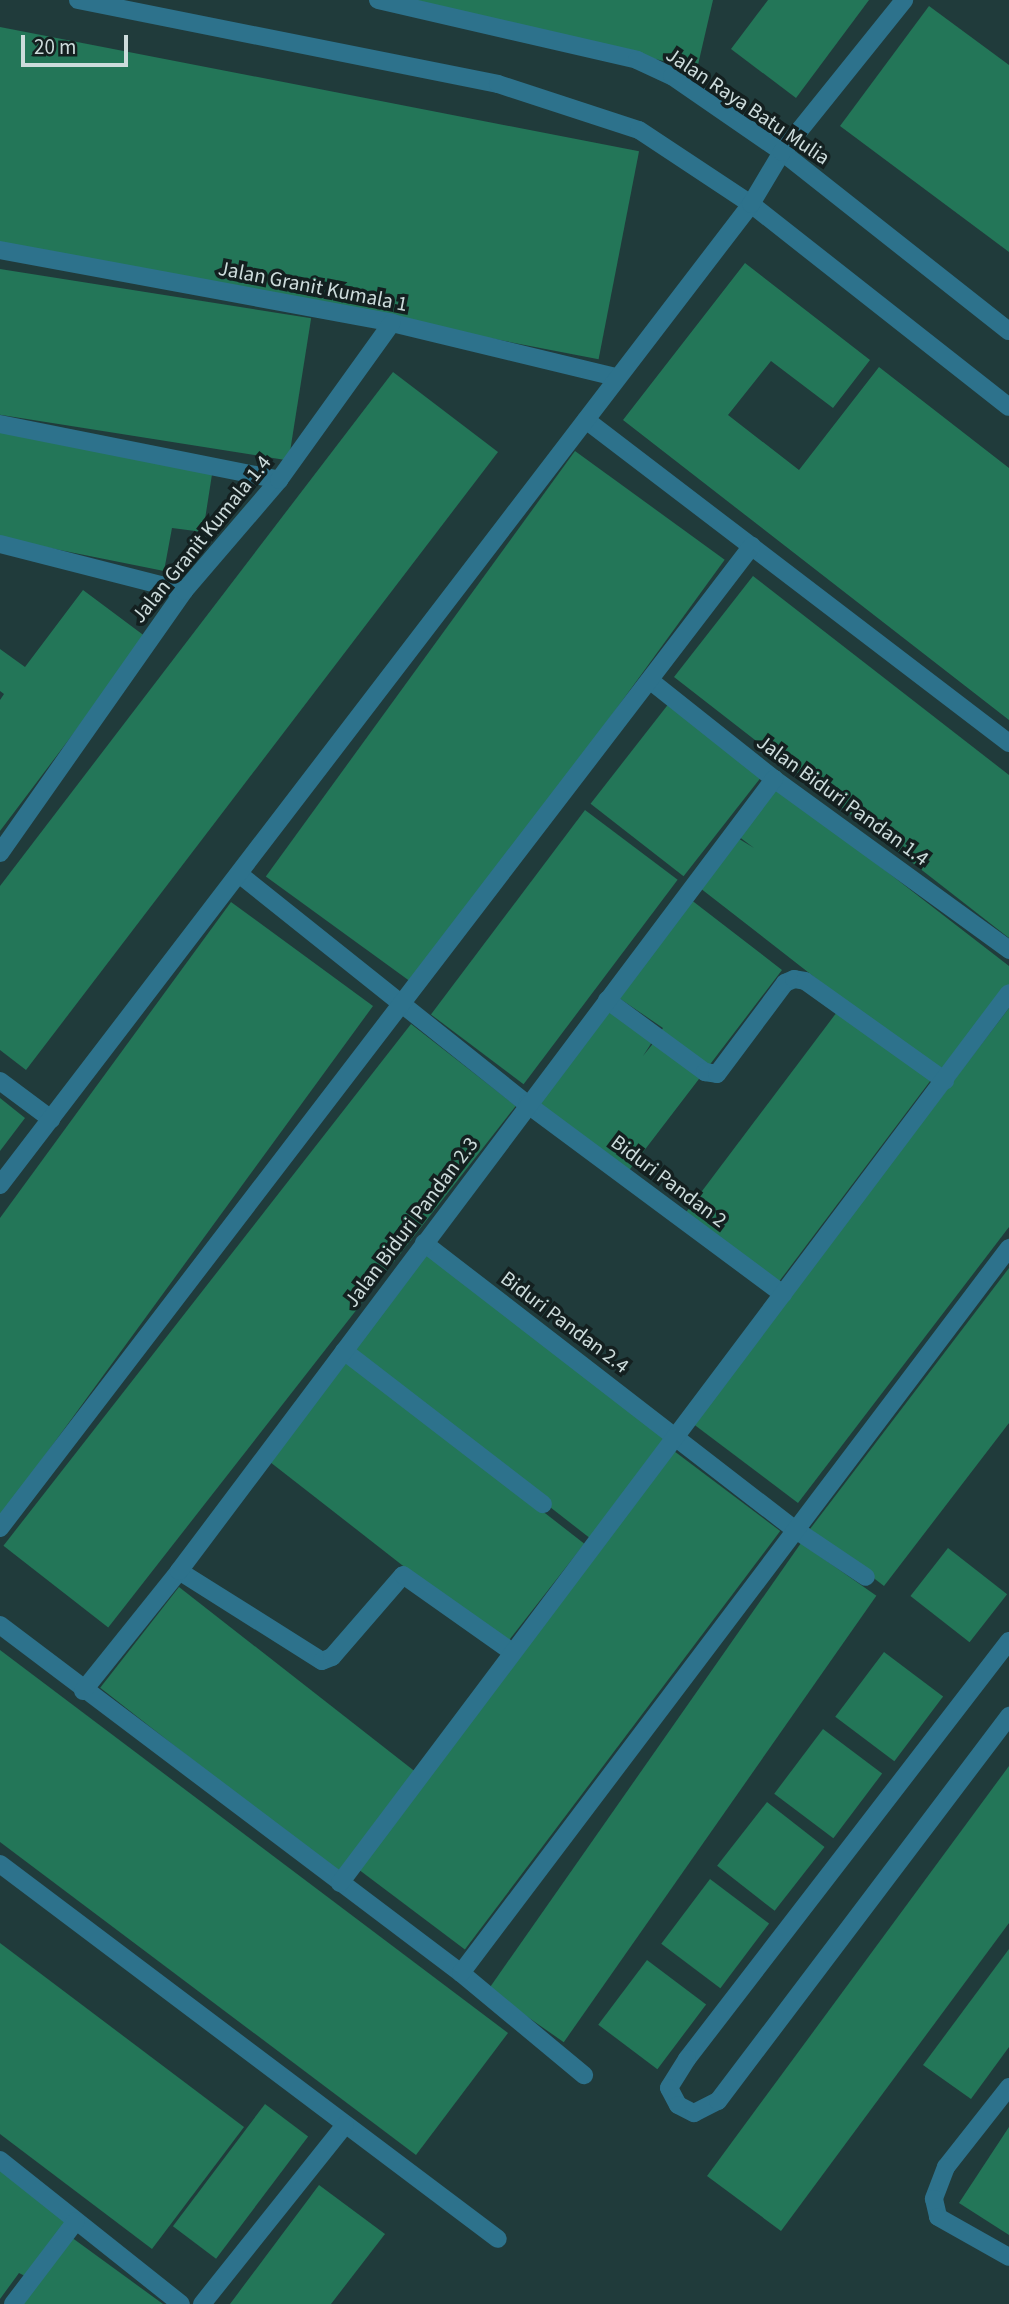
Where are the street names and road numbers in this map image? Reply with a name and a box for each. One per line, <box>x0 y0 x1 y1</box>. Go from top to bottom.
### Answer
street label: Jalan Raya Batu Mulia <box>661 42 835 170</box>
street label: Jalan Granit Kumala 1 <box>216 255 410 317</box>
street label: Jalan Granit Kumala 1.4 <box>126 450 276 628</box>
street label: Jalan Biduri Pandan 1.4 <box>752 729 934 871</box>
street label: Biduri Pandan 2 <box>606 1129 732 1233</box>
street label: Jalan Biduri Pandan 2.3 <box>339 1132 483 1312</box>
street label: Biduri Pandan 2.4 <box>496 1265 634 1379</box>

